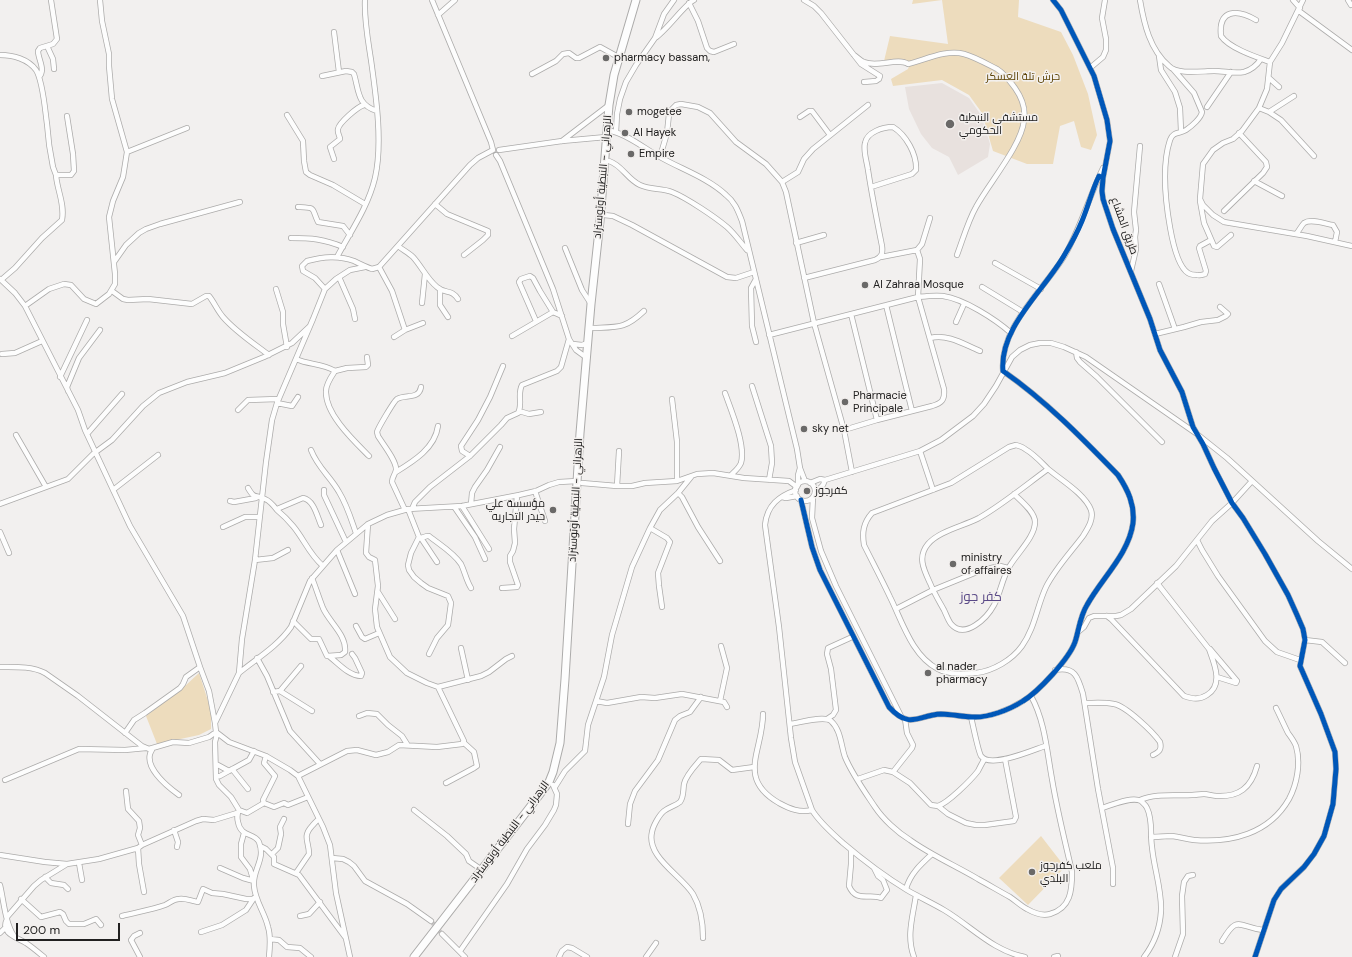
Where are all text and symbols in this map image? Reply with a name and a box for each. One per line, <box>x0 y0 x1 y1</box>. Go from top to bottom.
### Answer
place label: pharmacy bassam, <box>614 51 710 65</box>
marker: pharmacy bassam, <box>601 53 611 63</box>
park label: حرش تلة العسكر <box>986 70 1060 84</box>
place label: mogetee <box>637 105 682 119</box>
marker: mogetee <box>624 107 634 117</box>
place label: مستشفى النبطية الحكومي <box>959 111 1038 137</box>
street label: الزهراني - النبطية أوتوستراد <box>591 115 615 239</box>
marker: مستشفى النبطية الحكومي <box>944 118 956 130</box>
place label: Al Hayek <box>633 126 676 140</box>
marker: Al Hayek <box>620 128 630 138</box>
place label: Empire <box>639 147 675 161</box>
marker: Empire <box>626 149 636 159</box>
street label: طريق المشاع <box>1107 195 1141 257</box>
place label: Al Zahraa Mosque <box>873 278 964 292</box>
marker: Al Zahraa Mosque <box>860 280 870 290</box>
place label: Pharmacie Principale <box>853 389 907 415</box>
marker: Pharmacie Principale <box>840 397 850 407</box>
place label: sky net <box>812 422 849 436</box>
marker: sky net <box>799 424 809 434</box>
street label: الزهراني - النبطية أوتوستراد <box>566 438 586 562</box>
place label: كفرجوز <box>815 484 848 498</box>
marker: كفرجوز <box>802 486 812 496</box>
place label: مؤسسة علي حيدر التجاريه <box>486 497 545 523</box>
marker: مؤسسة علي حيدر التجاريه <box>548 505 558 515</box>
place label: ministry of affaires <box>961 551 1012 577</box>
marker: ministry of affaires <box>948 559 958 569</box>
district label: كفر جوز <box>960 590 1002 606</box>
place label: al nader pharmacy <box>936 660 987 686</box>
marker: al nader pharmacy <box>923 668 933 678</box>
street label: الزهراني - النبطية أوتوستراد <box>467 778 553 886</box>
place label: ملعب كفرجوز البلدي <box>1040 859 1102 885</box>
marker: ملعب كفرجوز البلدي <box>1027 867 1037 877</box>
scale bar <box>18 915 122 941</box>
text: 200 m <box>23 922 60 938</box>

